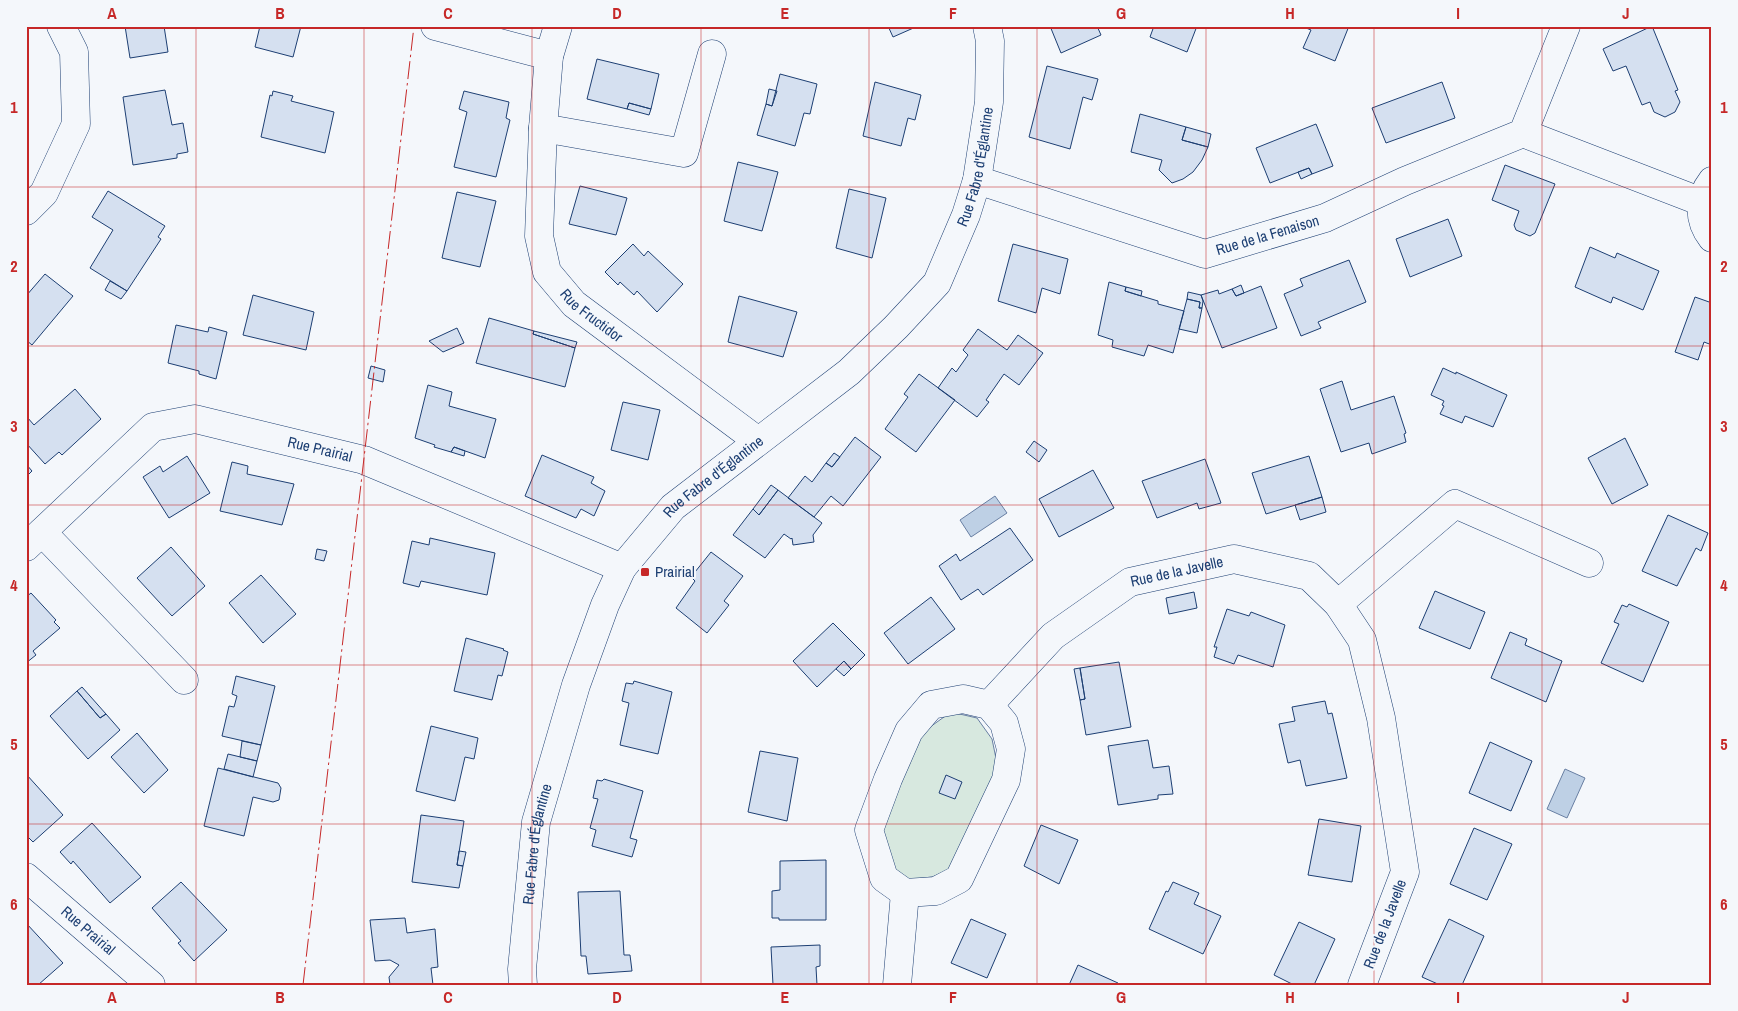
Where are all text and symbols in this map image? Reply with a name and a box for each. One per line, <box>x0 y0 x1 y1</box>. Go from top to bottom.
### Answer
text: A <box>107 2 117 24</box>
text: B <box>275 2 285 24</box>
text: C <box>443 2 453 24</box>
text: D <box>612 2 622 24</box>
text: E <box>781 2 790 24</box>
text: F <box>949 2 957 24</box>
text: G <box>1116 2 1126 24</box>
text: H <box>1285 2 1295 24</box>
text: I <box>1456 2 1460 24</box>
text: J <box>1622 2 1630 24</box>
text: 1 <box>10 96 18 118</box>
text: 1 <box>1720 96 1728 118</box>
street label: Rue Fabre d'Églantine <box>951 105 998 230</box>
street label: Rue de la Fenaison <box>1213 209 1322 260</box>
text: 2 <box>10 255 18 277</box>
text: 2 <box>1720 255 1728 277</box>
street label: Rue Fructidor <box>555 284 627 347</box>
text: 3 <box>10 415 18 437</box>
text: 3 <box>1720 415 1728 437</box>
street label: Rue Fabre d'Églantine <box>658 430 768 522</box>
street label: Rue Prairial <box>286 431 354 467</box>
street label: Rue de la Javelle <box>1128 551 1225 592</box>
place label: Prairial <box>655 561 695 582</box>
marker: Prairial <box>639 566 651 578</box>
text: 4 <box>10 574 18 596</box>
text: 4 <box>1720 574 1728 596</box>
text: 5 <box>10 733 18 755</box>
text: 5 <box>1720 733 1728 755</box>
street label: Rue Fabre d'Églantine <box>517 781 557 905</box>
street label: Rue de la Javelle <box>1358 876 1411 972</box>
text: 6 <box>10 893 18 915</box>
text: 6 <box>1720 893 1728 915</box>
street label: Rue Prairial <box>57 901 120 960</box>
text: A <box>107 986 117 1008</box>
text: B <box>275 986 285 1008</box>
text: C <box>443 986 453 1008</box>
text: D <box>612 986 622 1008</box>
text: E <box>781 986 790 1008</box>
text: F <box>949 986 957 1008</box>
text: G <box>1116 986 1126 1008</box>
text: H <box>1285 986 1295 1008</box>
text: I <box>1456 986 1460 1008</box>
text: J <box>1622 986 1630 1008</box>

